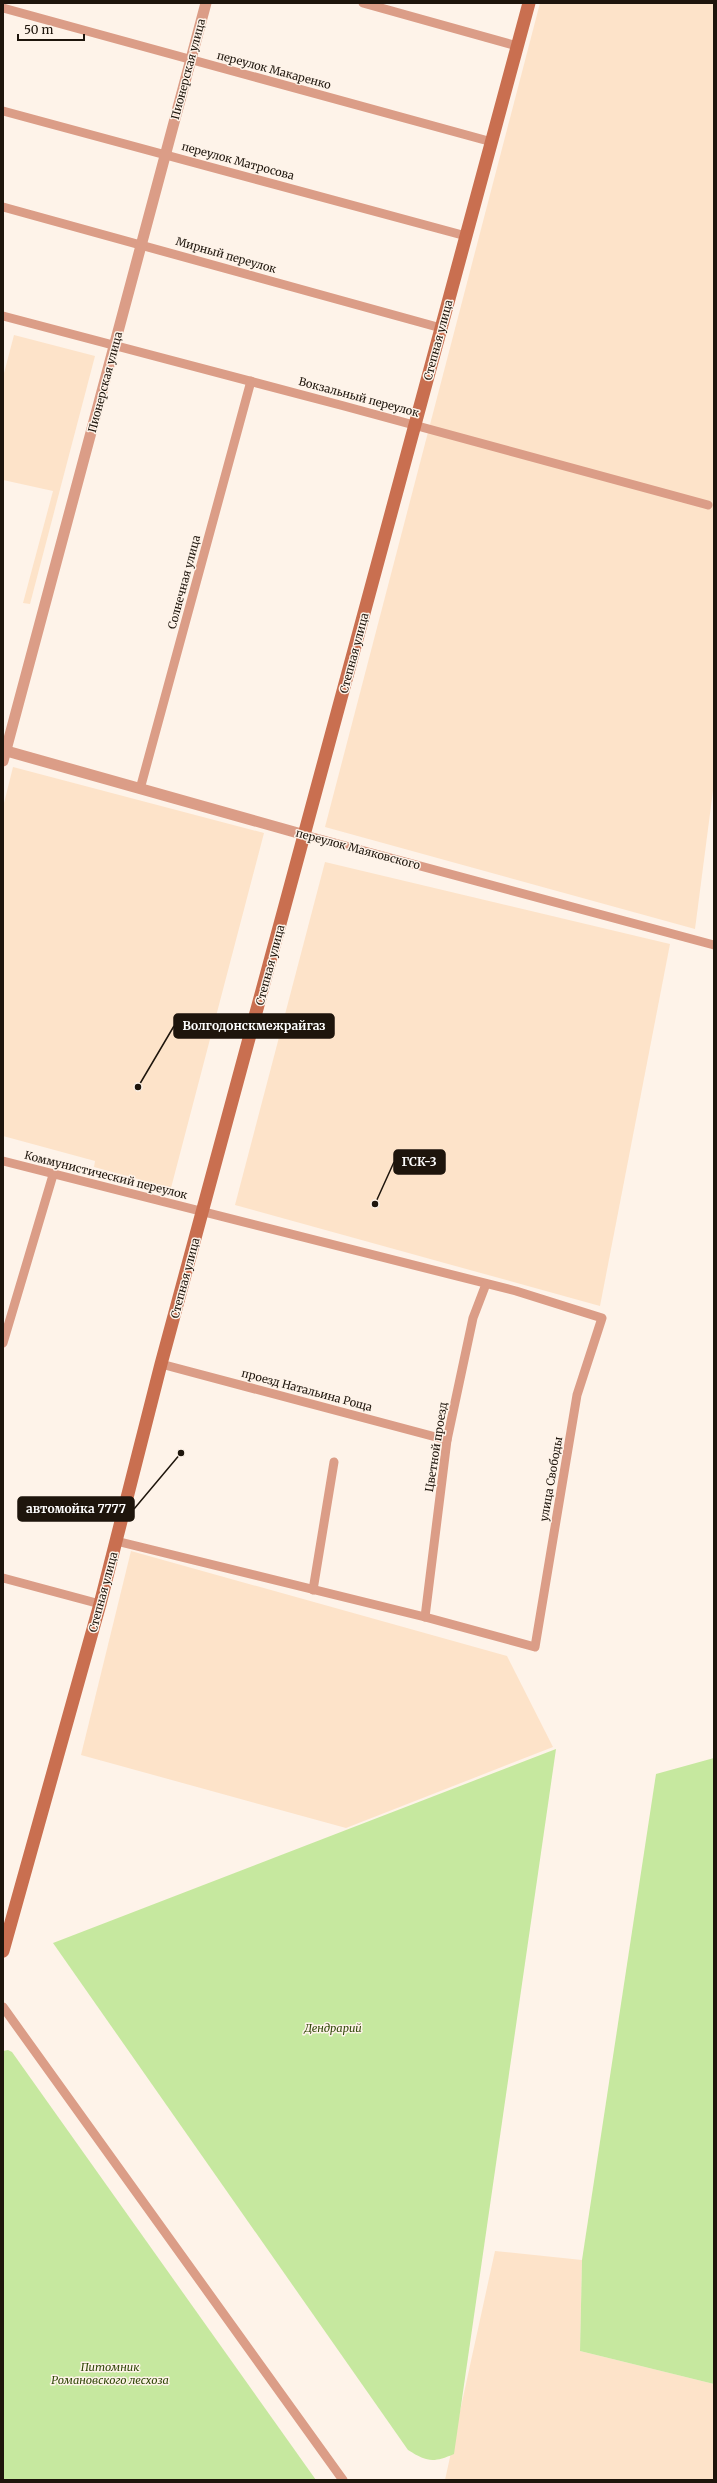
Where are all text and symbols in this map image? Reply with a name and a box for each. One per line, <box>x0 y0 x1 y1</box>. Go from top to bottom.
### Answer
scale bar <box>18 16 84 42</box>
street label: Пионерская улица <box>168 17 208 121</box>
text: 50 m <box>24 22 53 37</box>
street label: переулок Макаренко <box>216 48 333 92</box>
street label: переулок Матросова <box>180 139 296 183</box>
street label: Мирный переулок <box>174 234 278 276</box>
street label: Степная улица <box>420 298 456 382</box>
street label: Пионерская улица <box>85 330 125 434</box>
street label: Вокзальный переулок <box>297 374 421 420</box>
street label: Солнечная улица <box>165 533 203 630</box>
street label: Степная улица <box>336 611 372 695</box>
street label: переулок Маяковского <box>294 826 422 872</box>
street label: Степная улица <box>252 923 288 1007</box>
callout: Волгодонскмежрайгаз <box>174 1014 334 1038</box>
text: Волгодонскмежрайгаз <box>182 1018 326 1033</box>
street label: Коммунистический переулок <box>23 1148 189 1202</box>
callout: ГСК-3 <box>394 1150 445 1174</box>
text: ГСК-3 <box>401 1154 437 1169</box>
street label: Степная улица <box>167 1236 203 1320</box>
street label: проезд Натальина Роща <box>240 1366 374 1414</box>
street label: Цветной проезд <box>422 1401 450 1493</box>
street label: улица Свободы <box>537 1435 565 1523</box>
callout: автомойка 7777 <box>18 1497 134 1521</box>
text: автомойка 7777 <box>26 1501 126 1516</box>
street label: Степная улица <box>85 1550 121 1634</box>
park label: Дендрарий <box>303 2021 362 2035</box>
park label: Питомник Романовского лесхоза <box>51 2360 169 2387</box>

